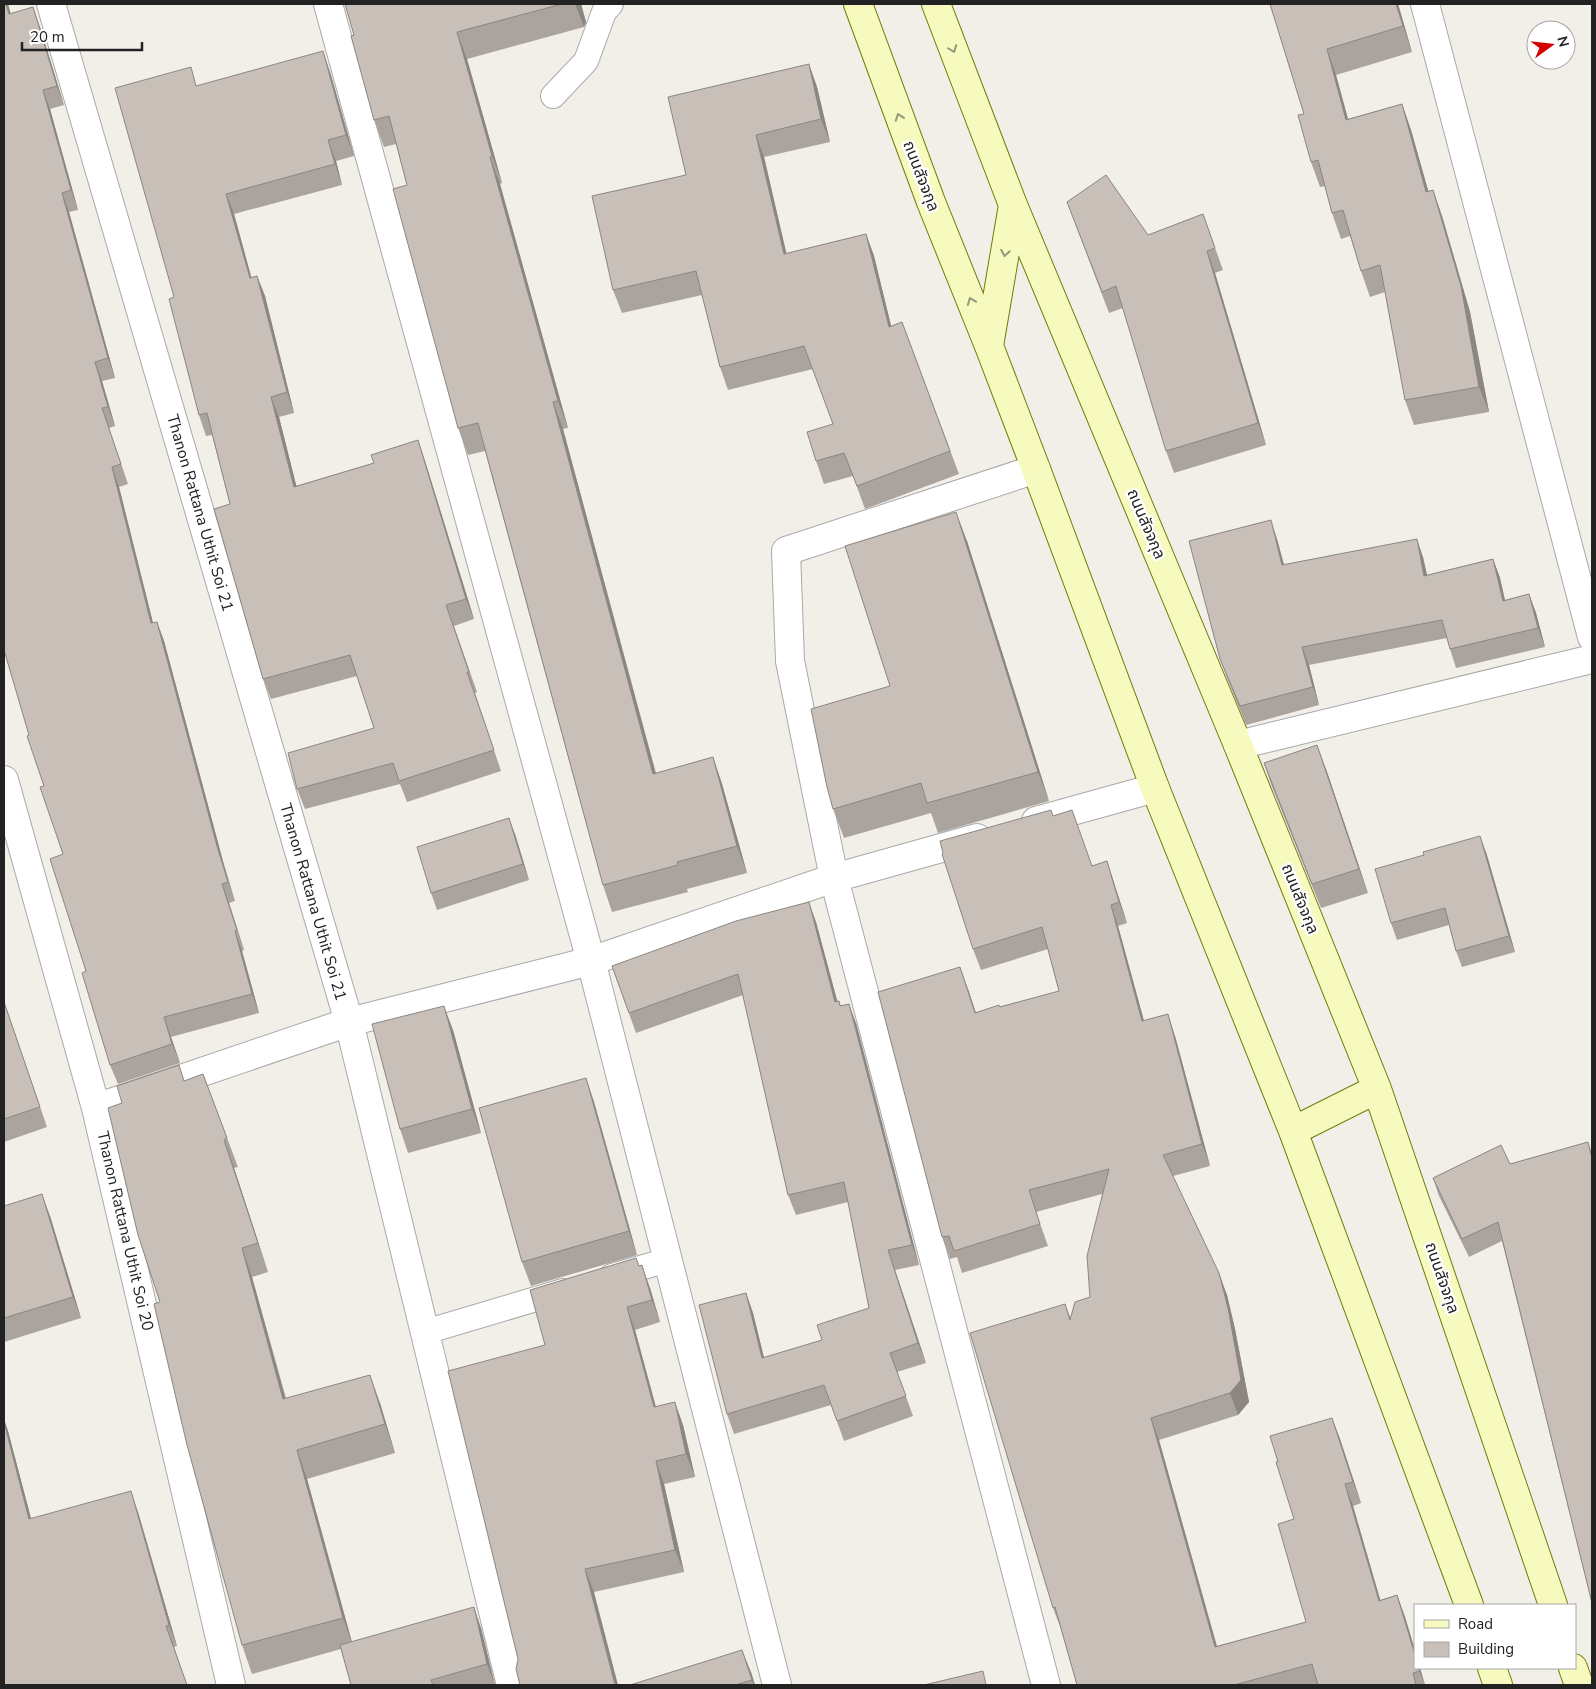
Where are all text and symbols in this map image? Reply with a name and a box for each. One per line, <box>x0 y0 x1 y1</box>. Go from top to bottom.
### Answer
scale bar <box>22 20 142 52</box>
north arrow <box>1526 20 1576 70</box>
text: 20 m <box>30 27 65 47</box>
text: N <box>1553 34 1574 49</box>
one-way arrow <box>947 44 957 53</box>
one-way arrow <box>895 113 905 122</box>
street label: ถนนสัจจกุล <box>897 137 945 215</box>
one-way arrow <box>1000 249 1010 258</box>
one-way arrow <box>967 297 977 306</box>
street label: Thanon Rattana Uthit Soi 21 <box>161 412 239 614</box>
street label: ถนนสัจจกุล <box>1121 486 1171 562</box>
street label: Thanon Rattana Uthit Soi 21 <box>274 801 352 1003</box>
street label: ถนนสัจจกุล <box>1276 860 1324 938</box>
street label: Thanon Rattana Uthit Soi 20 <box>91 1129 159 1333</box>
street label: ถนนสัจจกุล <box>1420 1239 1464 1317</box>
legend <box>1414 1604 1576 1669</box>
text: Road <box>1458 1614 1493 1634</box>
text: Building <box>1458 1639 1514 1659</box>

